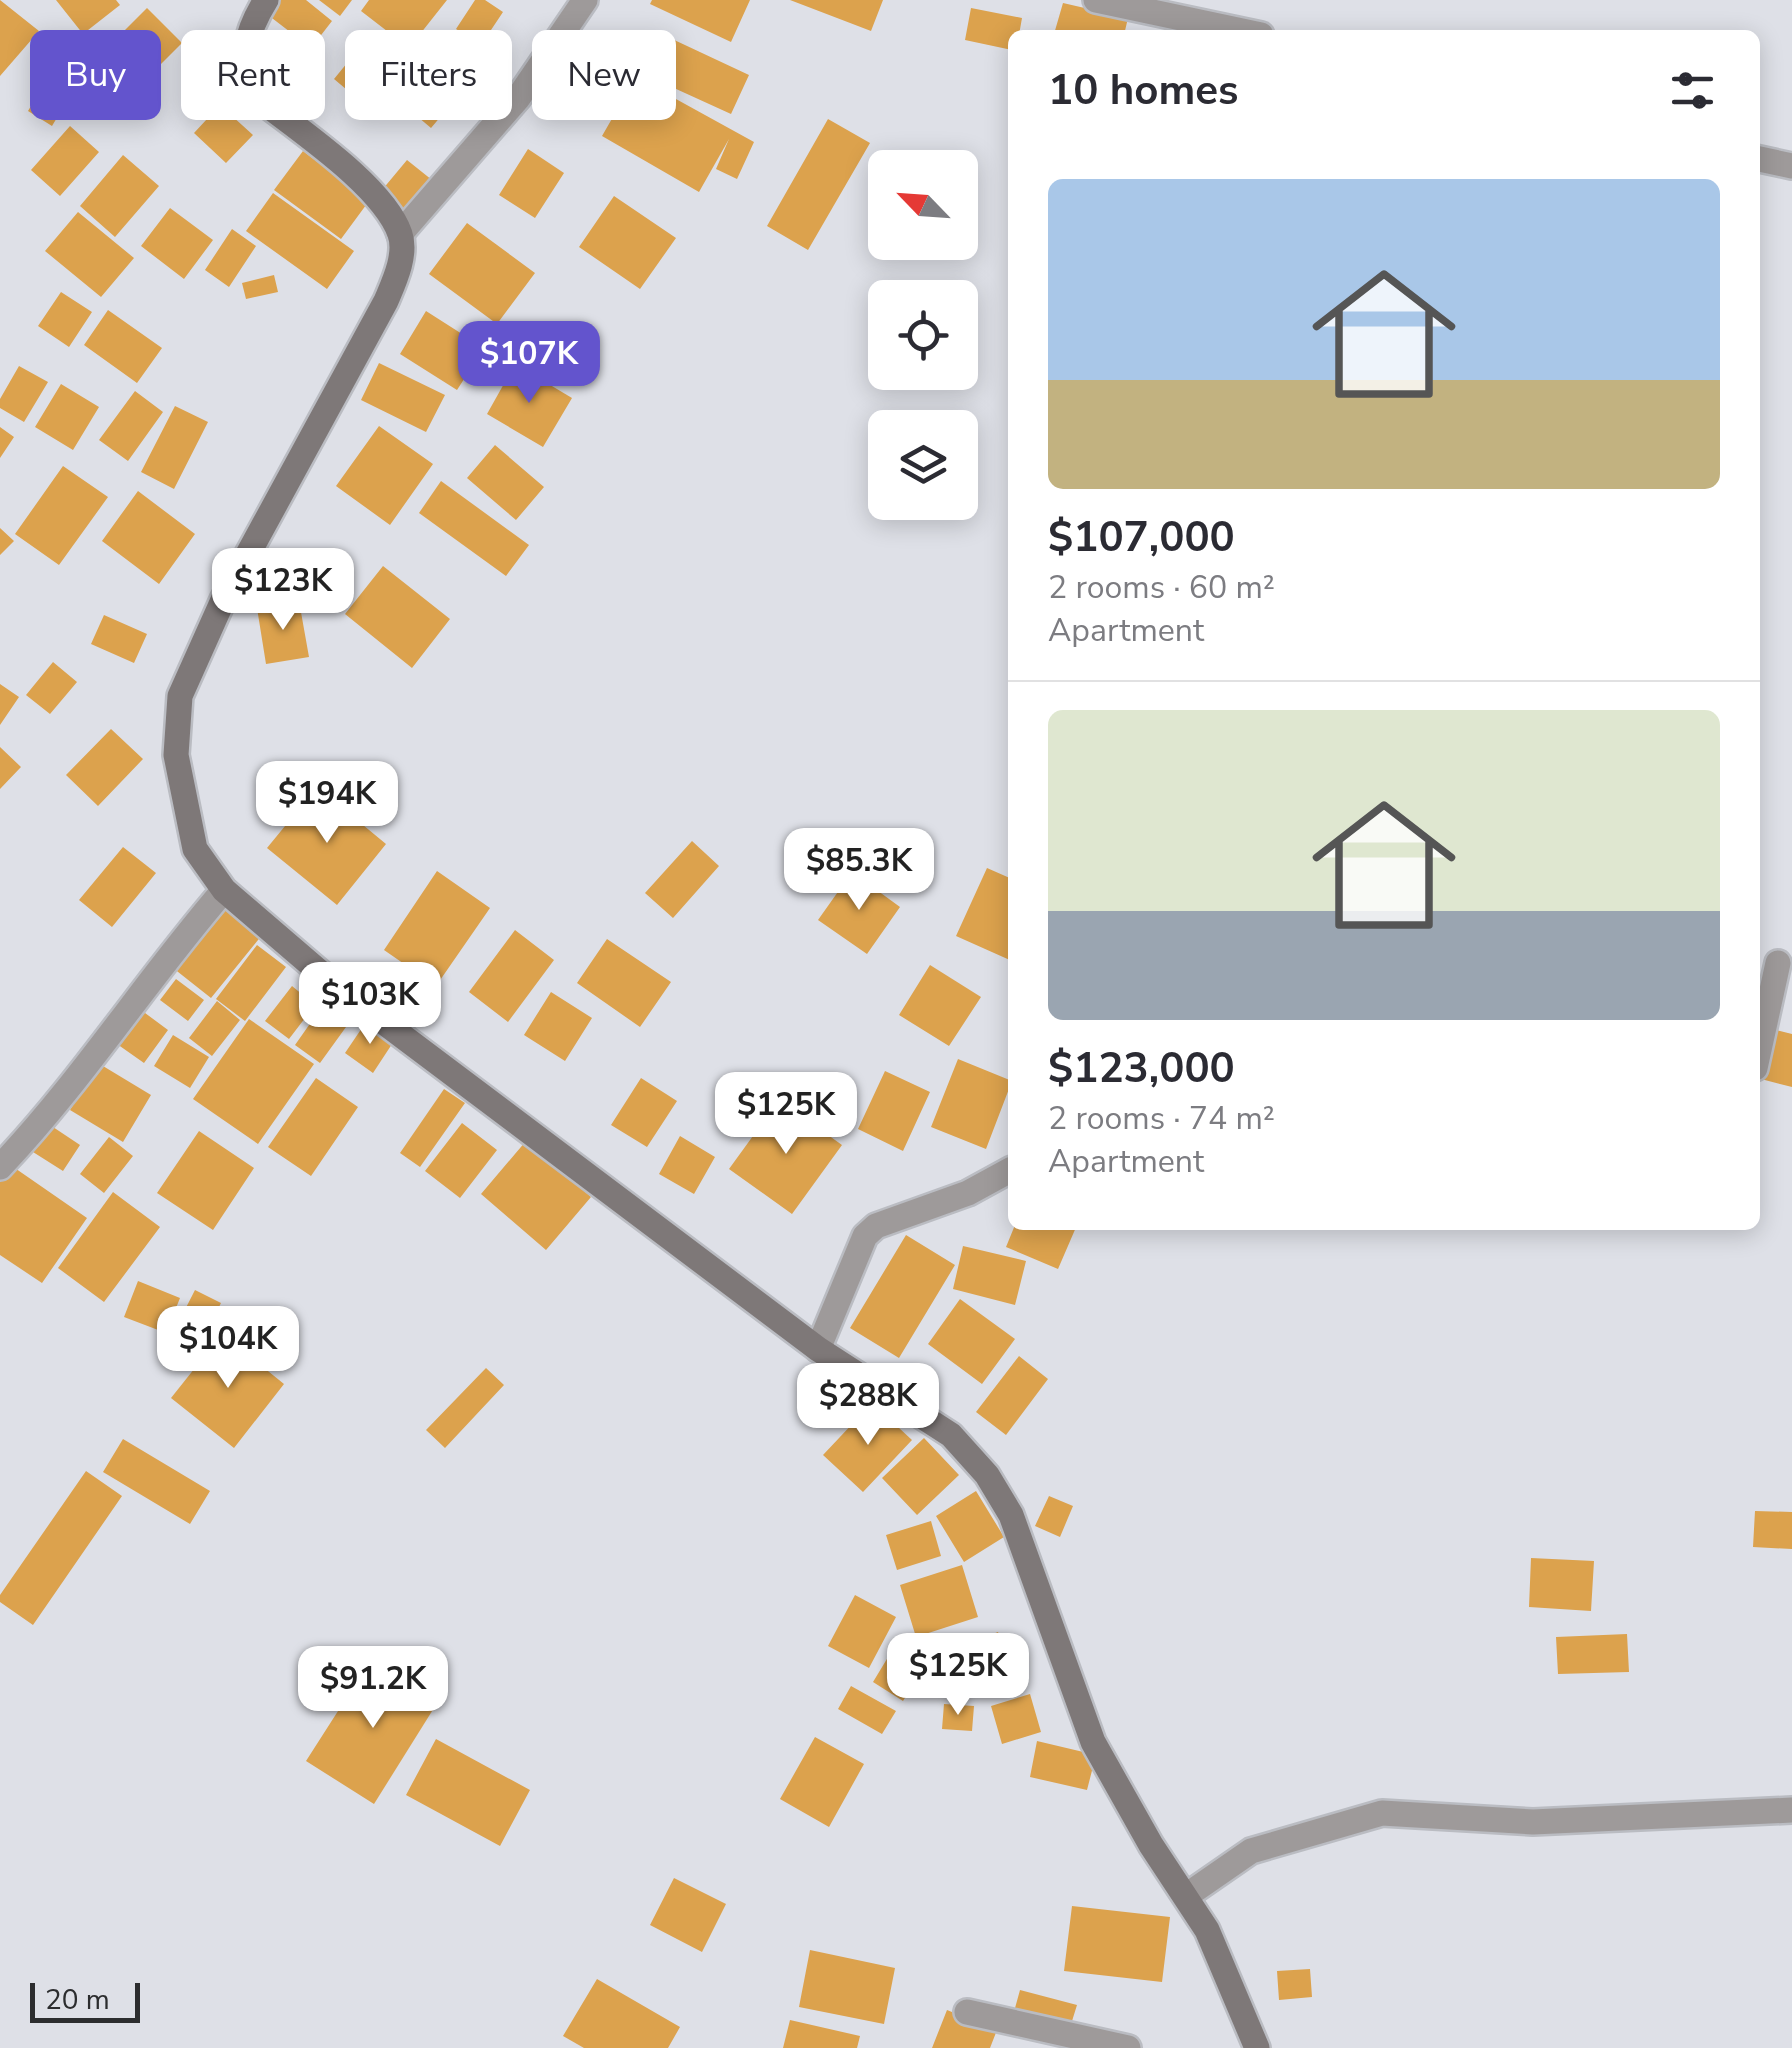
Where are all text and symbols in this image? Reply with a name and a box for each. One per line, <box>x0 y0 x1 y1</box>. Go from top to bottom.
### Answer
chip: Buy <box>30 30 161 120</box>
chip: Rent <box>181 30 325 120</box>
chip: Filters <box>345 30 512 120</box>
chip: New <box>532 30 676 120</box>
text: 10 homes <box>1048 62 1239 119</box>
icon: filters <box>1665 63 1720 118</box>
north arrow <box>868 150 978 260</box>
map controls <box>868 150 978 520</box>
icon: home <box>1294 244 1474 424</box>
button: locate <box>868 280 978 390</box>
pin: $107K <box>459 321 599 406</box>
text: $107K <box>480 332 578 375</box>
button: layers <box>868 410 978 520</box>
text: $107,000 <box>1048 509 1235 566</box>
pin: $123K <box>213 548 353 633</box>
text: $123K <box>234 559 332 602</box>
text: 2 rooms · 60 m² <box>1048 566 1275 609</box>
text: Apartment <box>1048 609 1204 652</box>
pin: $194K <box>257 761 397 846</box>
text: $194K <box>278 772 376 815</box>
icon: home <box>1294 775 1474 955</box>
pin: $85.3K <box>778 828 940 913</box>
text: $85.3K <box>806 839 912 882</box>
pin: $103K <box>300 962 440 1047</box>
text: $103K <box>321 973 419 1016</box>
text: $123,000 <box>1048 1040 1235 1097</box>
pin: $125K <box>716 1072 856 1157</box>
text: $125K <box>737 1083 835 1126</box>
text: 2 rooms · 74 m² <box>1048 1097 1275 1140</box>
text: Apartment <box>1048 1140 1204 1183</box>
pin: $104K <box>158 1306 298 1391</box>
text: $104K <box>179 1317 277 1360</box>
pin: $288K <box>798 1363 938 1448</box>
text: $288K <box>819 1374 917 1417</box>
pin: $125K <box>888 1633 1028 1718</box>
text: $125K <box>909 1644 1007 1687</box>
pin: $91.2K <box>292 1646 454 1731</box>
text: $91.2K <box>320 1657 426 1700</box>
scale bar <box>30 1978 140 2022</box>
text: 20 m <box>45 1981 110 2019</box>

